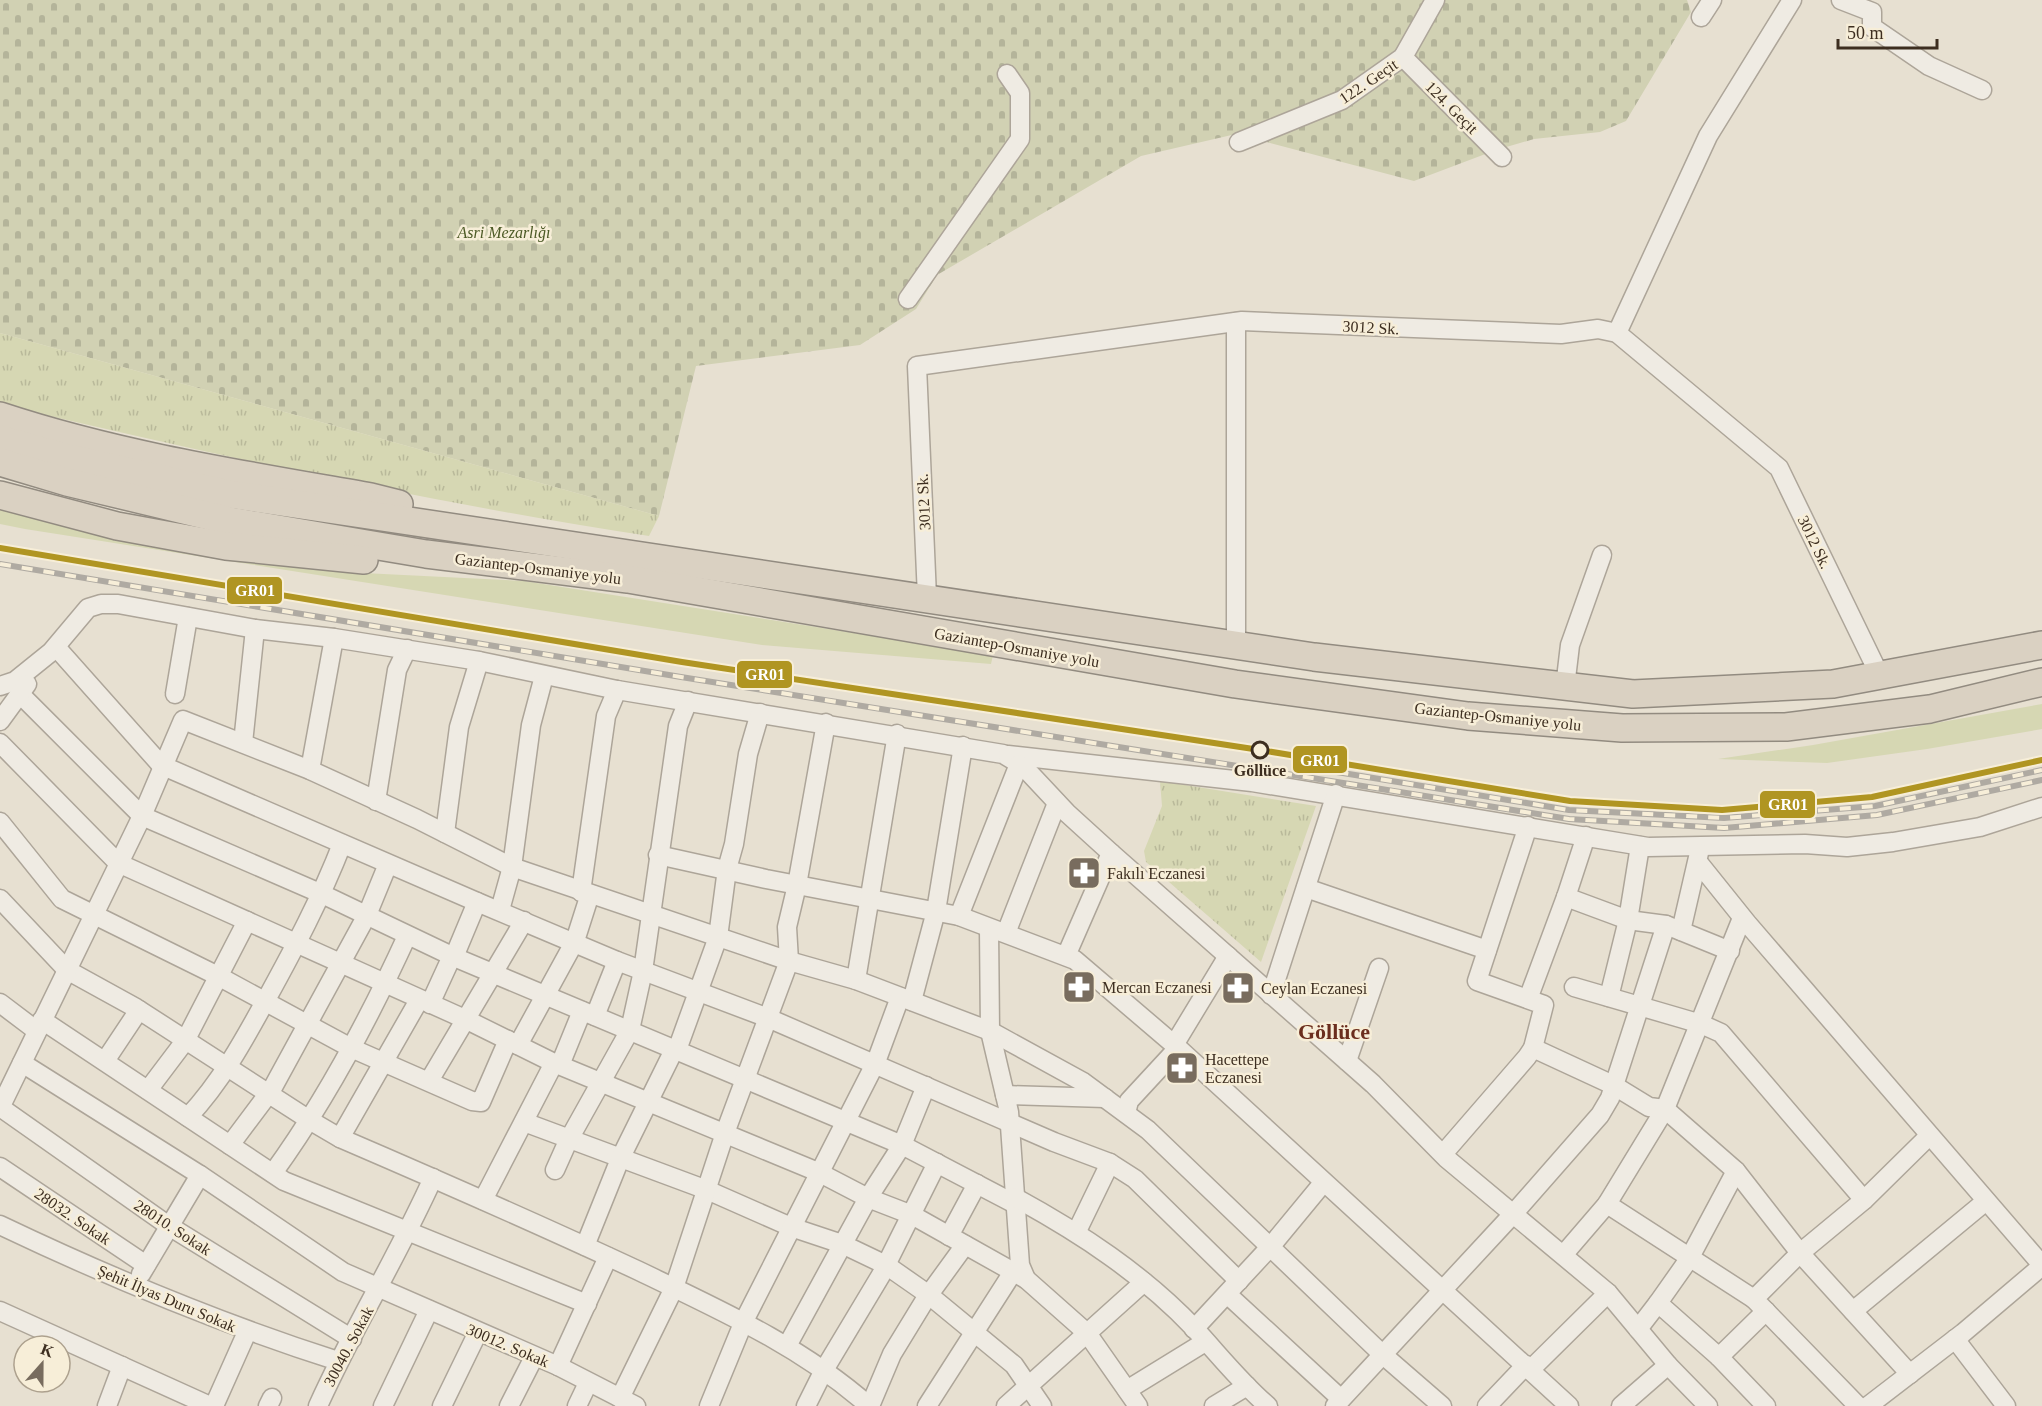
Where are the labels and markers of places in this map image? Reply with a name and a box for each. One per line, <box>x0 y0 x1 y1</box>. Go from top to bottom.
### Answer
marker: Göllüce <box>1251 741 1269 759</box>
place label: Göllüce <box>1234 762 1286 779</box>
pharmacy icon: Fakılı Eczanesi <box>1066 855 1102 891</box>
place label: Fakılı Eczanesi <box>1107 865 1206 882</box>
pharmacy icon: Mercan Eczanesi <box>1061 969 1097 1005</box>
pharmacy icon: Ceylan Eczanesi <box>1220 970 1256 1006</box>
place label: Mercan Eczanesi <box>1102 979 1212 996</box>
place label: Ceylan Eczanesi <box>1261 980 1368 998</box>
pharmacy icon: Hacettepe Eczanesi <box>1164 1050 1200 1086</box>
place label: Hacettepe Eczanesi <box>1205 1051 1269 1086</box>

